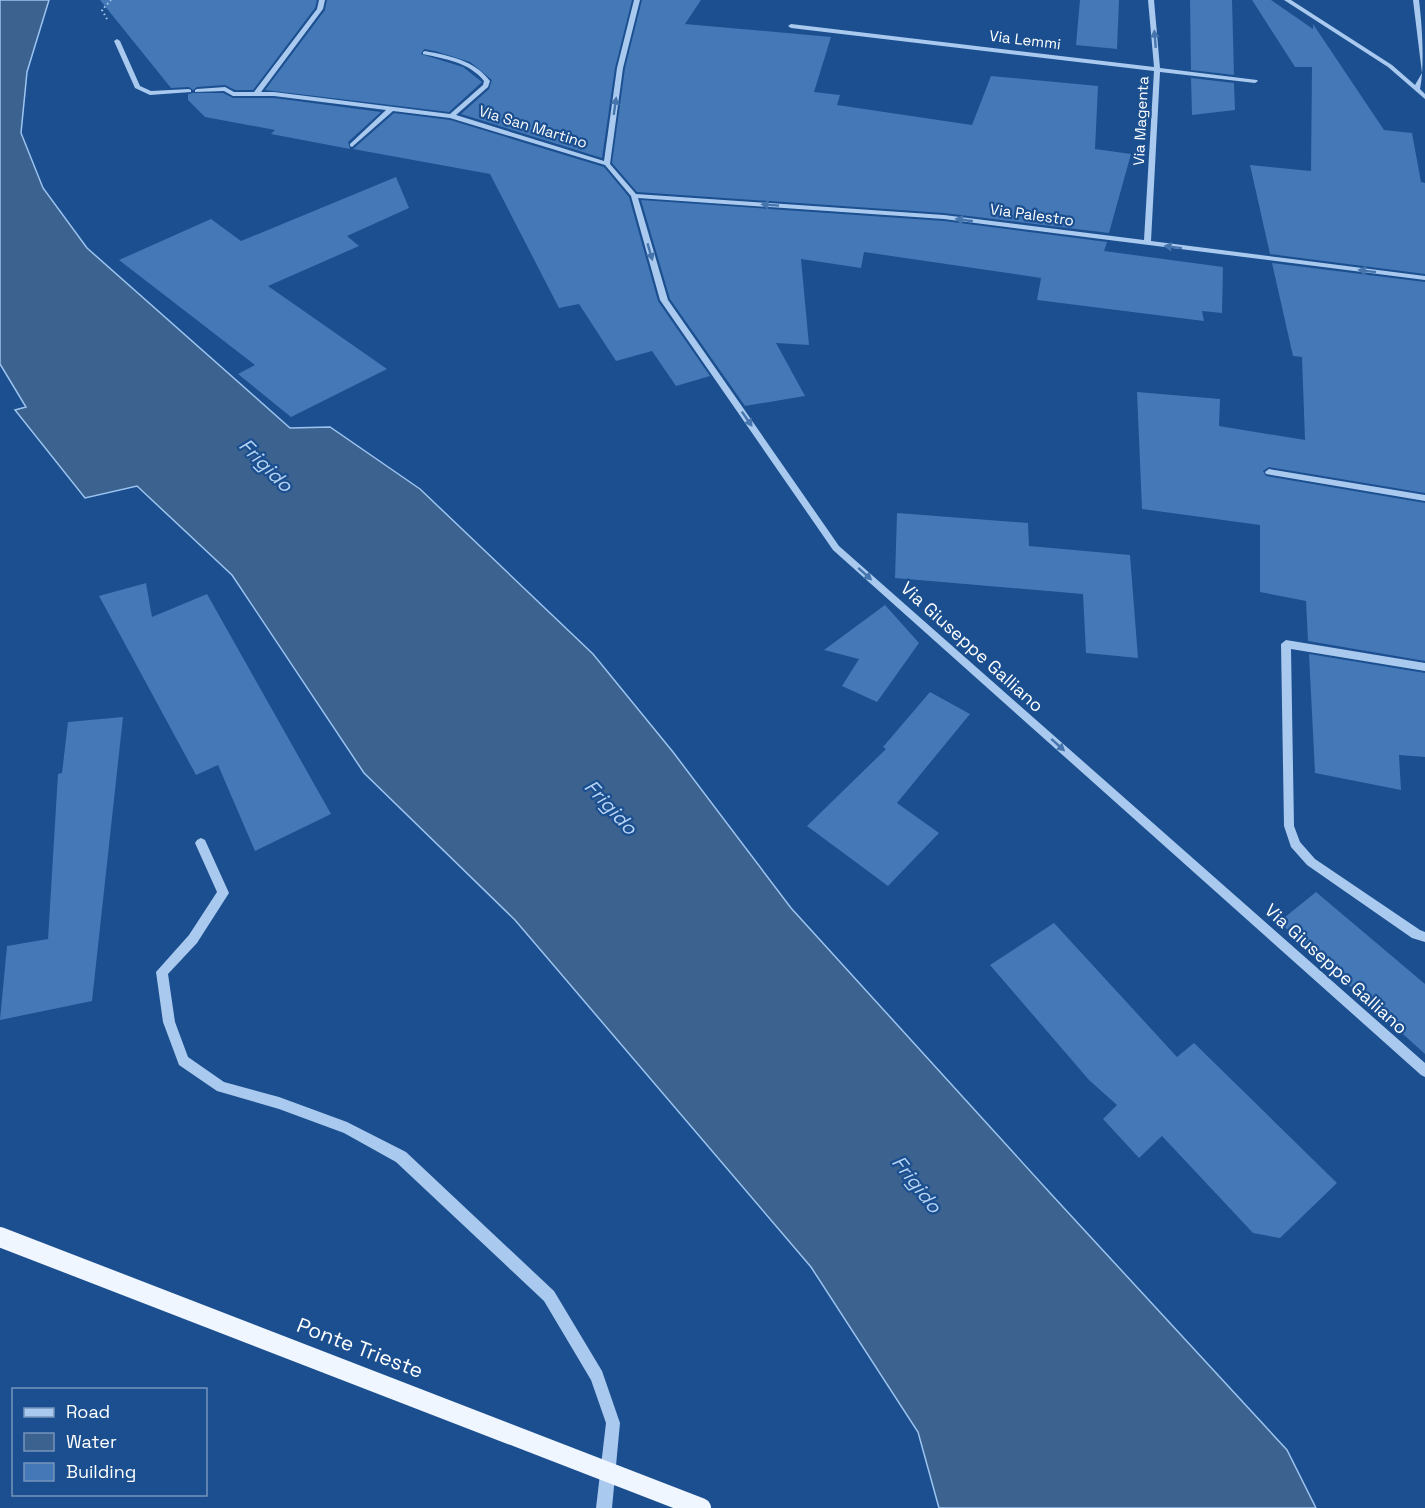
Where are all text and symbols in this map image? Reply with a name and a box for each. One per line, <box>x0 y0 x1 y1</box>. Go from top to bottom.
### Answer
street label: Via Lemmi <box>988 26 1062 53</box>
one-way arrow <box>1150 29 1160 48</box>
street label: Via Magenta <box>1129 75 1152 166</box>
one-way arrow <box>610 97 619 116</box>
street label: Via San Martino <box>477 101 590 152</box>
street label: Via Palestro <box>989 199 1075 230</box>
one-way arrow <box>761 201 780 210</box>
one-way arrow <box>955 215 974 225</box>
one-way arrow <box>1164 242 1183 252</box>
one-way arrow <box>646 243 656 261</box>
one-way arrow <box>1357 266 1376 275</box>
one-way arrow <box>741 411 753 427</box>
water label: Frigido <box>233 432 299 498</box>
one-way arrow <box>857 567 873 580</box>
street label: Via Giuseppe Galliano <box>896 576 1049 717</box>
one-way arrow <box>1050 738 1065 751</box>
water label: Frigido <box>579 774 644 841</box>
street label: Via Giuseppe Galliano <box>1260 898 1413 1039</box>
water label: Frigido <box>886 1150 948 1219</box>
street label: Ponte Trieste <box>293 1311 427 1384</box>
legend <box>12 1388 207 1496</box>
text: Road <box>66 1400 110 1423</box>
text: Water <box>66 1430 117 1453</box>
text: Building <box>66 1460 136 1483</box>

